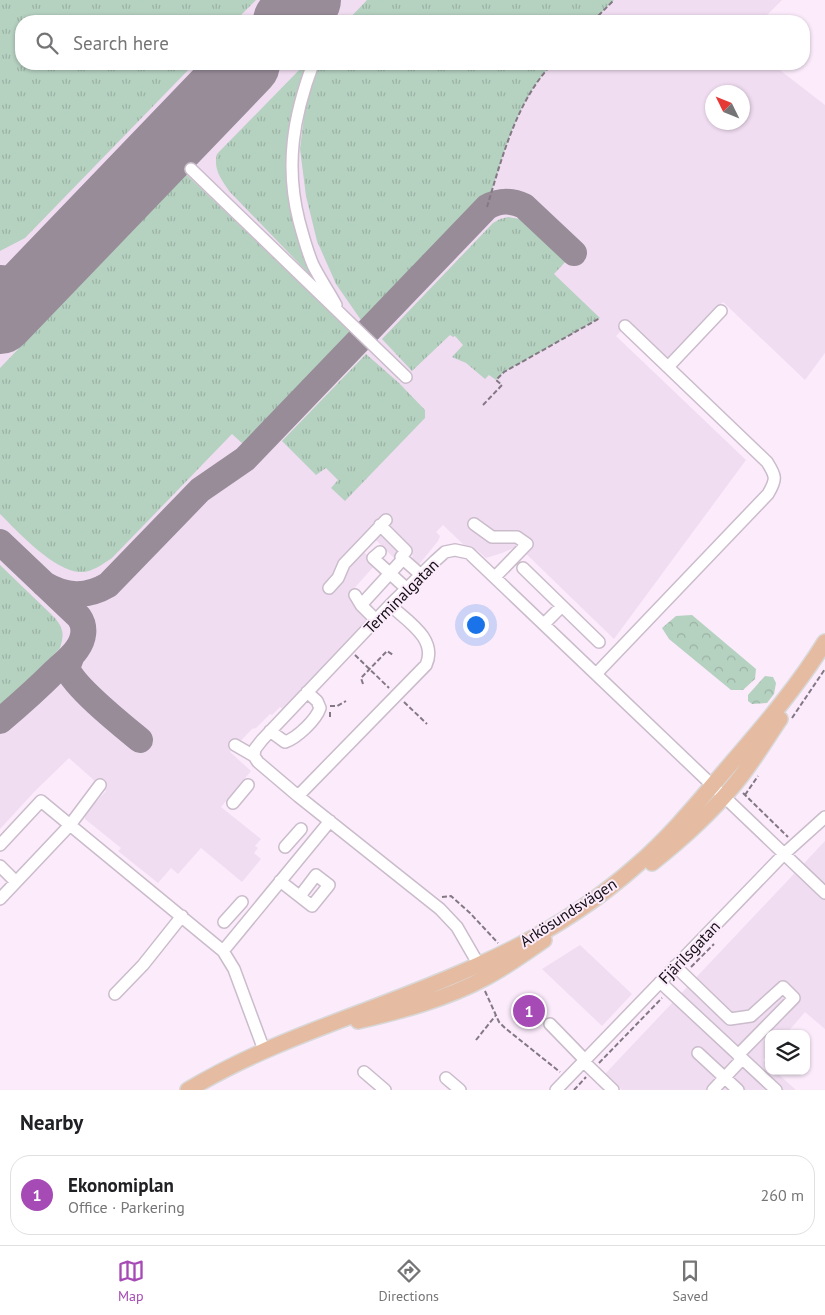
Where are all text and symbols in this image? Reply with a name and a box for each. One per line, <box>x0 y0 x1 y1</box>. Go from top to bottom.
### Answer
search box <box>15 15 810 70</box>
icon: search <box>33 29 61 57</box>
text: Search here <box>73 31 169 55</box>
north arrow <box>705 85 750 130</box>
street label: Terminalgatan <box>359 554 443 638</box>
your location <box>463 612 489 638</box>
street label: Arkösundsvägen <box>516 873 620 951</box>
street label: Fjärilsgatan <box>654 916 724 988</box>
pin: 1 <box>513 992 545 1030</box>
map controls <box>765 1030 810 1075</box>
button: layers <box>765 1030 810 1075</box>
text: Nearby <box>20 1109 83 1136</box>
text: Ekonomiplan <box>68 1173 174 1197</box>
text: 1 <box>32 1185 42 1205</box>
text: 260 m <box>761 1185 804 1205</box>
text: Office · Parkering <box>68 1197 185 1217</box>
tab: Map <box>117 1257 145 1305</box>
tab: Directions <box>378 1257 439 1305</box>
tab: Saved <box>673 1257 708 1305</box>

